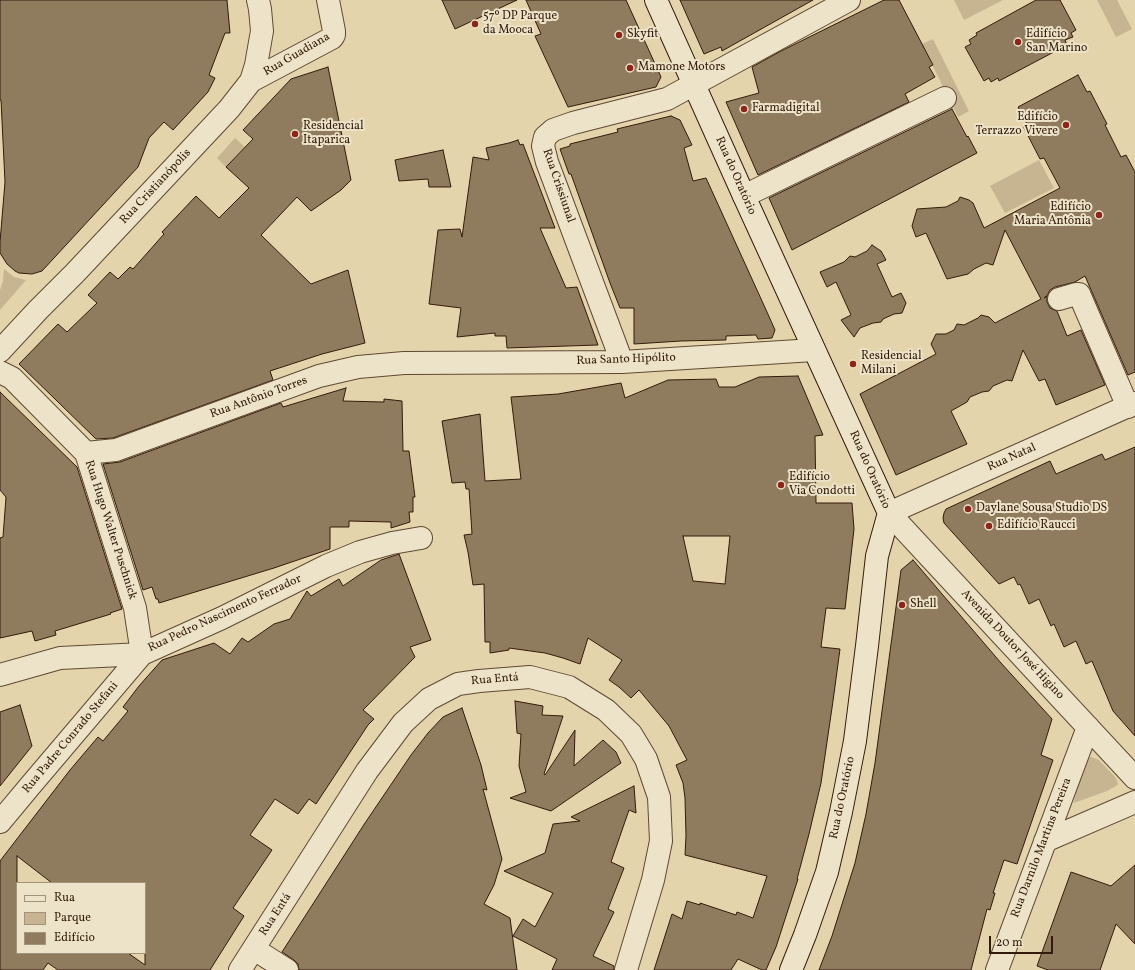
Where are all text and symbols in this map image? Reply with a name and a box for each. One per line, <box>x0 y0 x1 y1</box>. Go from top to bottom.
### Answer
place label: 57º DP Parque da Mooca <box>483 10 557 38</box>
marker: 57º DP Parque da Mooca <box>470 19 480 29</box>
place label: Skyfit <box>627 28 658 42</box>
place label: Edifício San Marino <box>1026 28 1087 56</box>
street label: Rua Guadiana <box>261 30 333 80</box>
marker: Skyfit <box>614 30 624 40</box>
marker: Edifício San Marino <box>1013 37 1023 47</box>
place label: Mamone Motors <box>638 61 725 75</box>
marker: Mamone Motors <box>625 63 635 73</box>
place label: Farmadigital <box>752 102 820 116</box>
marker: Farmadigital <box>739 104 749 114</box>
place label: Edifício Terrazzo Vivere <box>975 111 1058 139</box>
place label: Residencial Itaparica <box>303 120 364 148</box>
marker: Edifício Terrazzo Vivere <box>1061 120 1071 130</box>
marker: Residencial Itaparica <box>290 129 300 139</box>
street label: Rua do Oratório <box>711 135 759 217</box>
street label: Rua Cristianópolis <box>117 146 195 228</box>
street label: Rua Crissiunal <box>539 147 577 225</box>
place label: Edifício Maria Antônia <box>1014 201 1091 229</box>
marker: Edifício Maria Antônia <box>1094 210 1104 220</box>
place label: Residencial Milani <box>861 350 922 378</box>
street label: Rua Santo Hipólito <box>576 351 676 369</box>
marker: Residencial Milani <box>848 359 858 369</box>
street label: Rua Antônio Torres <box>208 374 310 422</box>
street label: Rua do Oratório <box>845 429 893 511</box>
street label: Rua Natal <box>985 441 1039 475</box>
street label: Rua Hugo Walter Puschnick <box>81 459 139 601</box>
place label: Edifício Via Condotti <box>789 471 855 499</box>
marker: Edifício Via Condotti <box>776 480 786 490</box>
place label: Daylane Sousa Studio DS <box>976 502 1107 516</box>
marker: Daylane Sousa Studio DS <box>963 504 973 514</box>
place label: Edifício Raucci <box>997 519 1076 533</box>
marker: Edifício Raucci <box>984 521 994 531</box>
street label: Rua Pedro Nascimento Ferrador <box>146 572 304 656</box>
street label: Avenida Doutor José Higino <box>957 587 1067 703</box>
place label: Shell <box>910 598 937 612</box>
marker: Shell <box>897 600 907 610</box>
street label: Rua Entá <box>471 671 519 689</box>
street label: Rua Padre Conrado Stefani <box>20 679 122 797</box>
street label: Rua do Oratório <box>827 755 859 841</box>
street label: Rua Darnilo Martins Pereira <box>1009 776 1075 920</box>
legend <box>16 882 146 954</box>
text: Rua <box>54 890 75 906</box>
street label: Rua Entá <box>257 891 295 939</box>
text: Parque <box>54 910 91 926</box>
scale bar <box>991 928 1055 954</box>
text: Edifício <box>54 930 95 946</box>
text: 20 m <box>996 935 1023 951</box>

